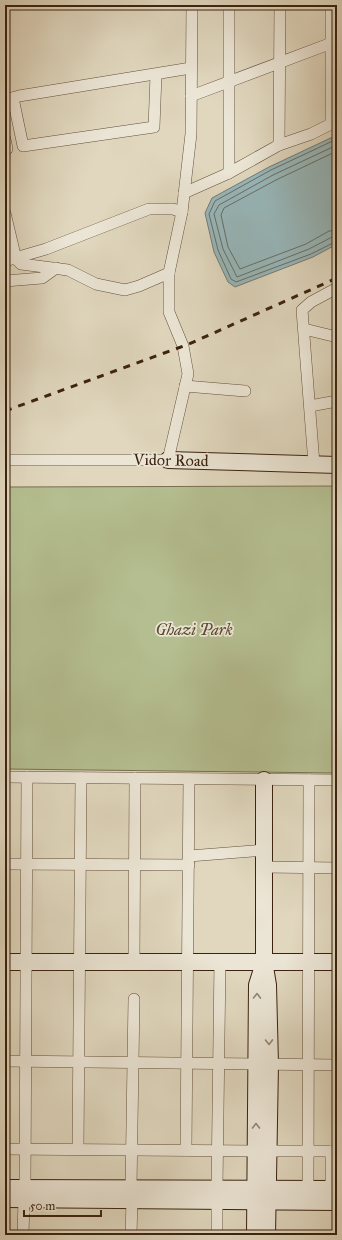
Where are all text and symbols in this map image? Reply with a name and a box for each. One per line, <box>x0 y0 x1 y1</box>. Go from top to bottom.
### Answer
street label: Vidor Road <box>132 450 209 470</box>
park label: Ghazi Park <box>155 620 233 639</box>
one-way arrow <box>253 993 261 999</box>
one-way arrow <box>265 1039 273 1045</box>
one-way arrow <box>252 1123 260 1129</box>
scale bar <box>24 1192 101 1218</box>
text: 50 m <box>30 1199 55 1213</box>

